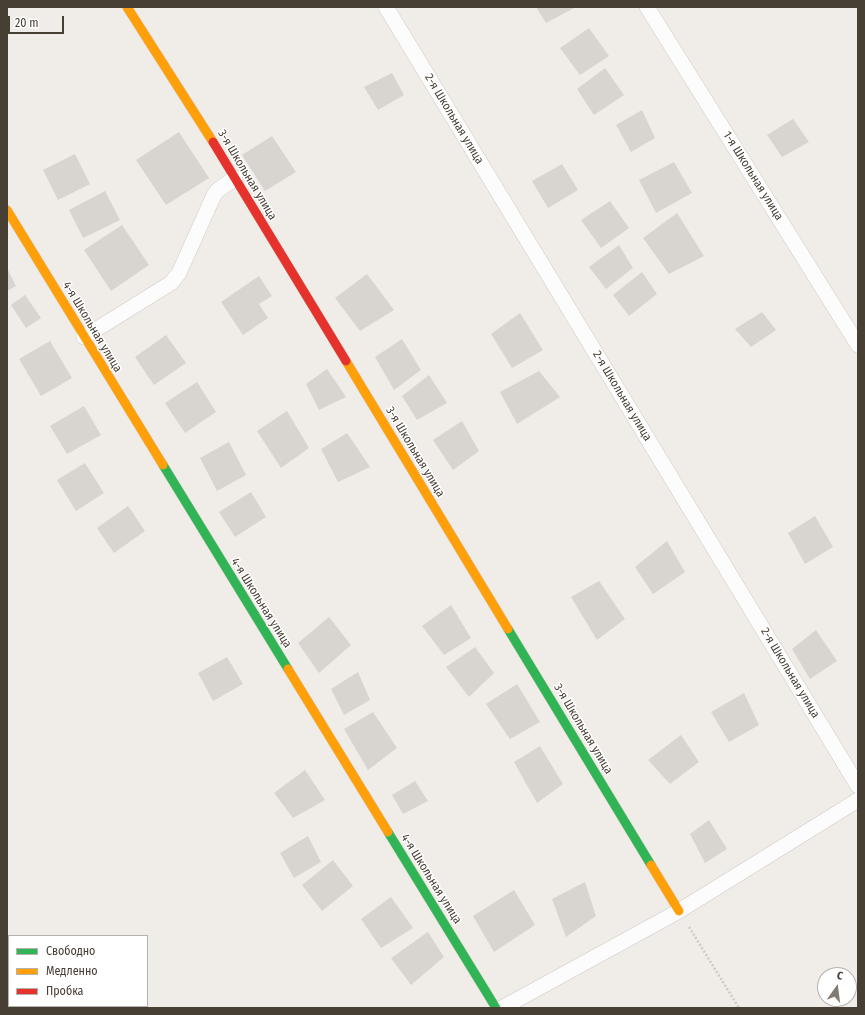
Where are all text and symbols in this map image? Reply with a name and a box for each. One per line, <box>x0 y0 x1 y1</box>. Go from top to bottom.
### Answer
scale bar <box>10 8 66 34</box>
text: 20 m <box>15 16 39 30</box>
street label: 2-я Школьная улица <box>421 71 487 167</box>
street label: 3-я Школьная улица <box>214 127 280 223</box>
street label: 1-я Школьная улица <box>720 129 786 223</box>
street label: 4-я Школьная улица <box>59 279 125 375</box>
street label: 2-я Школьная улица <box>589 348 655 444</box>
street label: 3-я Школьная улица <box>382 404 448 500</box>
street label: 4-я Школьная улица <box>228 555 294 651</box>
street label: 2-я Школьная улица <box>757 625 823 721</box>
street label: 3-я Школьная улица <box>550 681 616 777</box>
street label: 4-я Школьная улица <box>398 831 464 927</box>
legend <box>8 935 148 1007</box>
text: Свободно <box>46 944 95 958</box>
text: Медленно <box>46 964 98 978</box>
north arrow <box>817 967 857 1007</box>
text: С <box>835 969 844 983</box>
text: Пробка <box>46 984 84 998</box>

